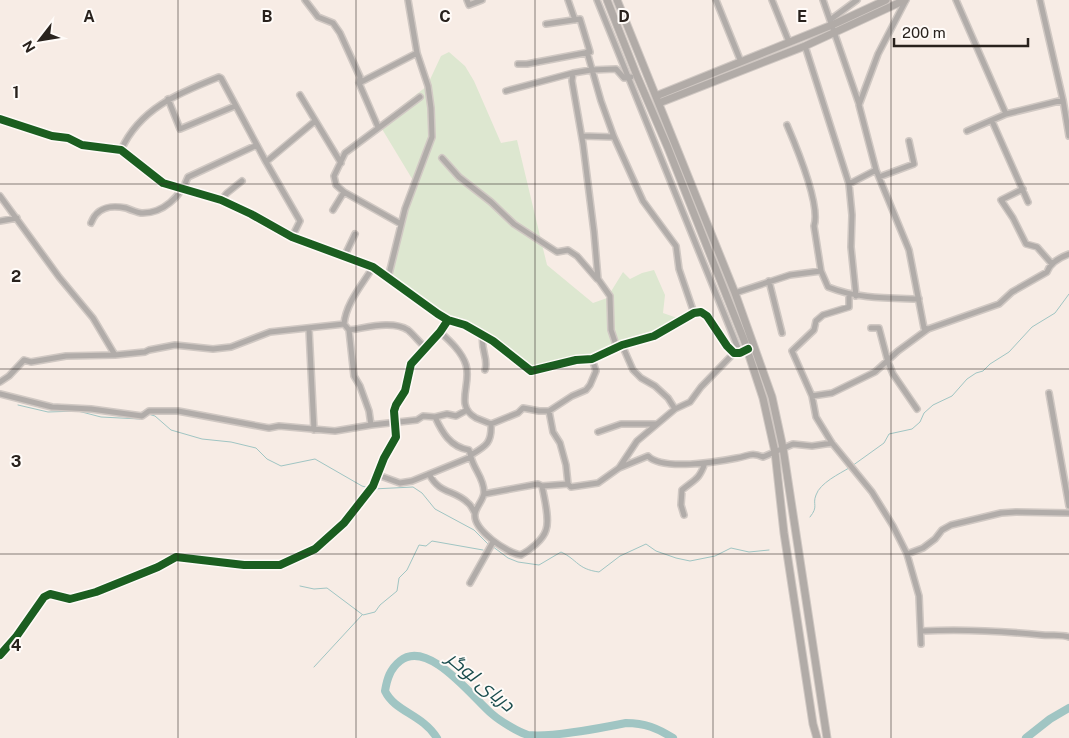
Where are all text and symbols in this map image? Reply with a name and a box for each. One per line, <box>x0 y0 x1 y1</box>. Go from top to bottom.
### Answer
text: A <box>83 7 95 26</box>
text: B <box>262 7 273 26</box>
text: C <box>439 7 451 26</box>
text: D <box>618 7 630 26</box>
text: E <box>797 7 807 26</box>
north arrow <box>15 15 65 65</box>
scale bar <box>894 15 1028 47</box>
text: 200 m <box>902 24 946 41</box>
text: N <box>19 38 39 56</box>
text: 1 <box>13 83 19 102</box>
text: 2 <box>11 267 21 286</box>
text: 3 <box>11 452 21 471</box>
text: 4 <box>11 636 22 655</box>
water label: دریای لوگر <box>441 645 520 717</box>

